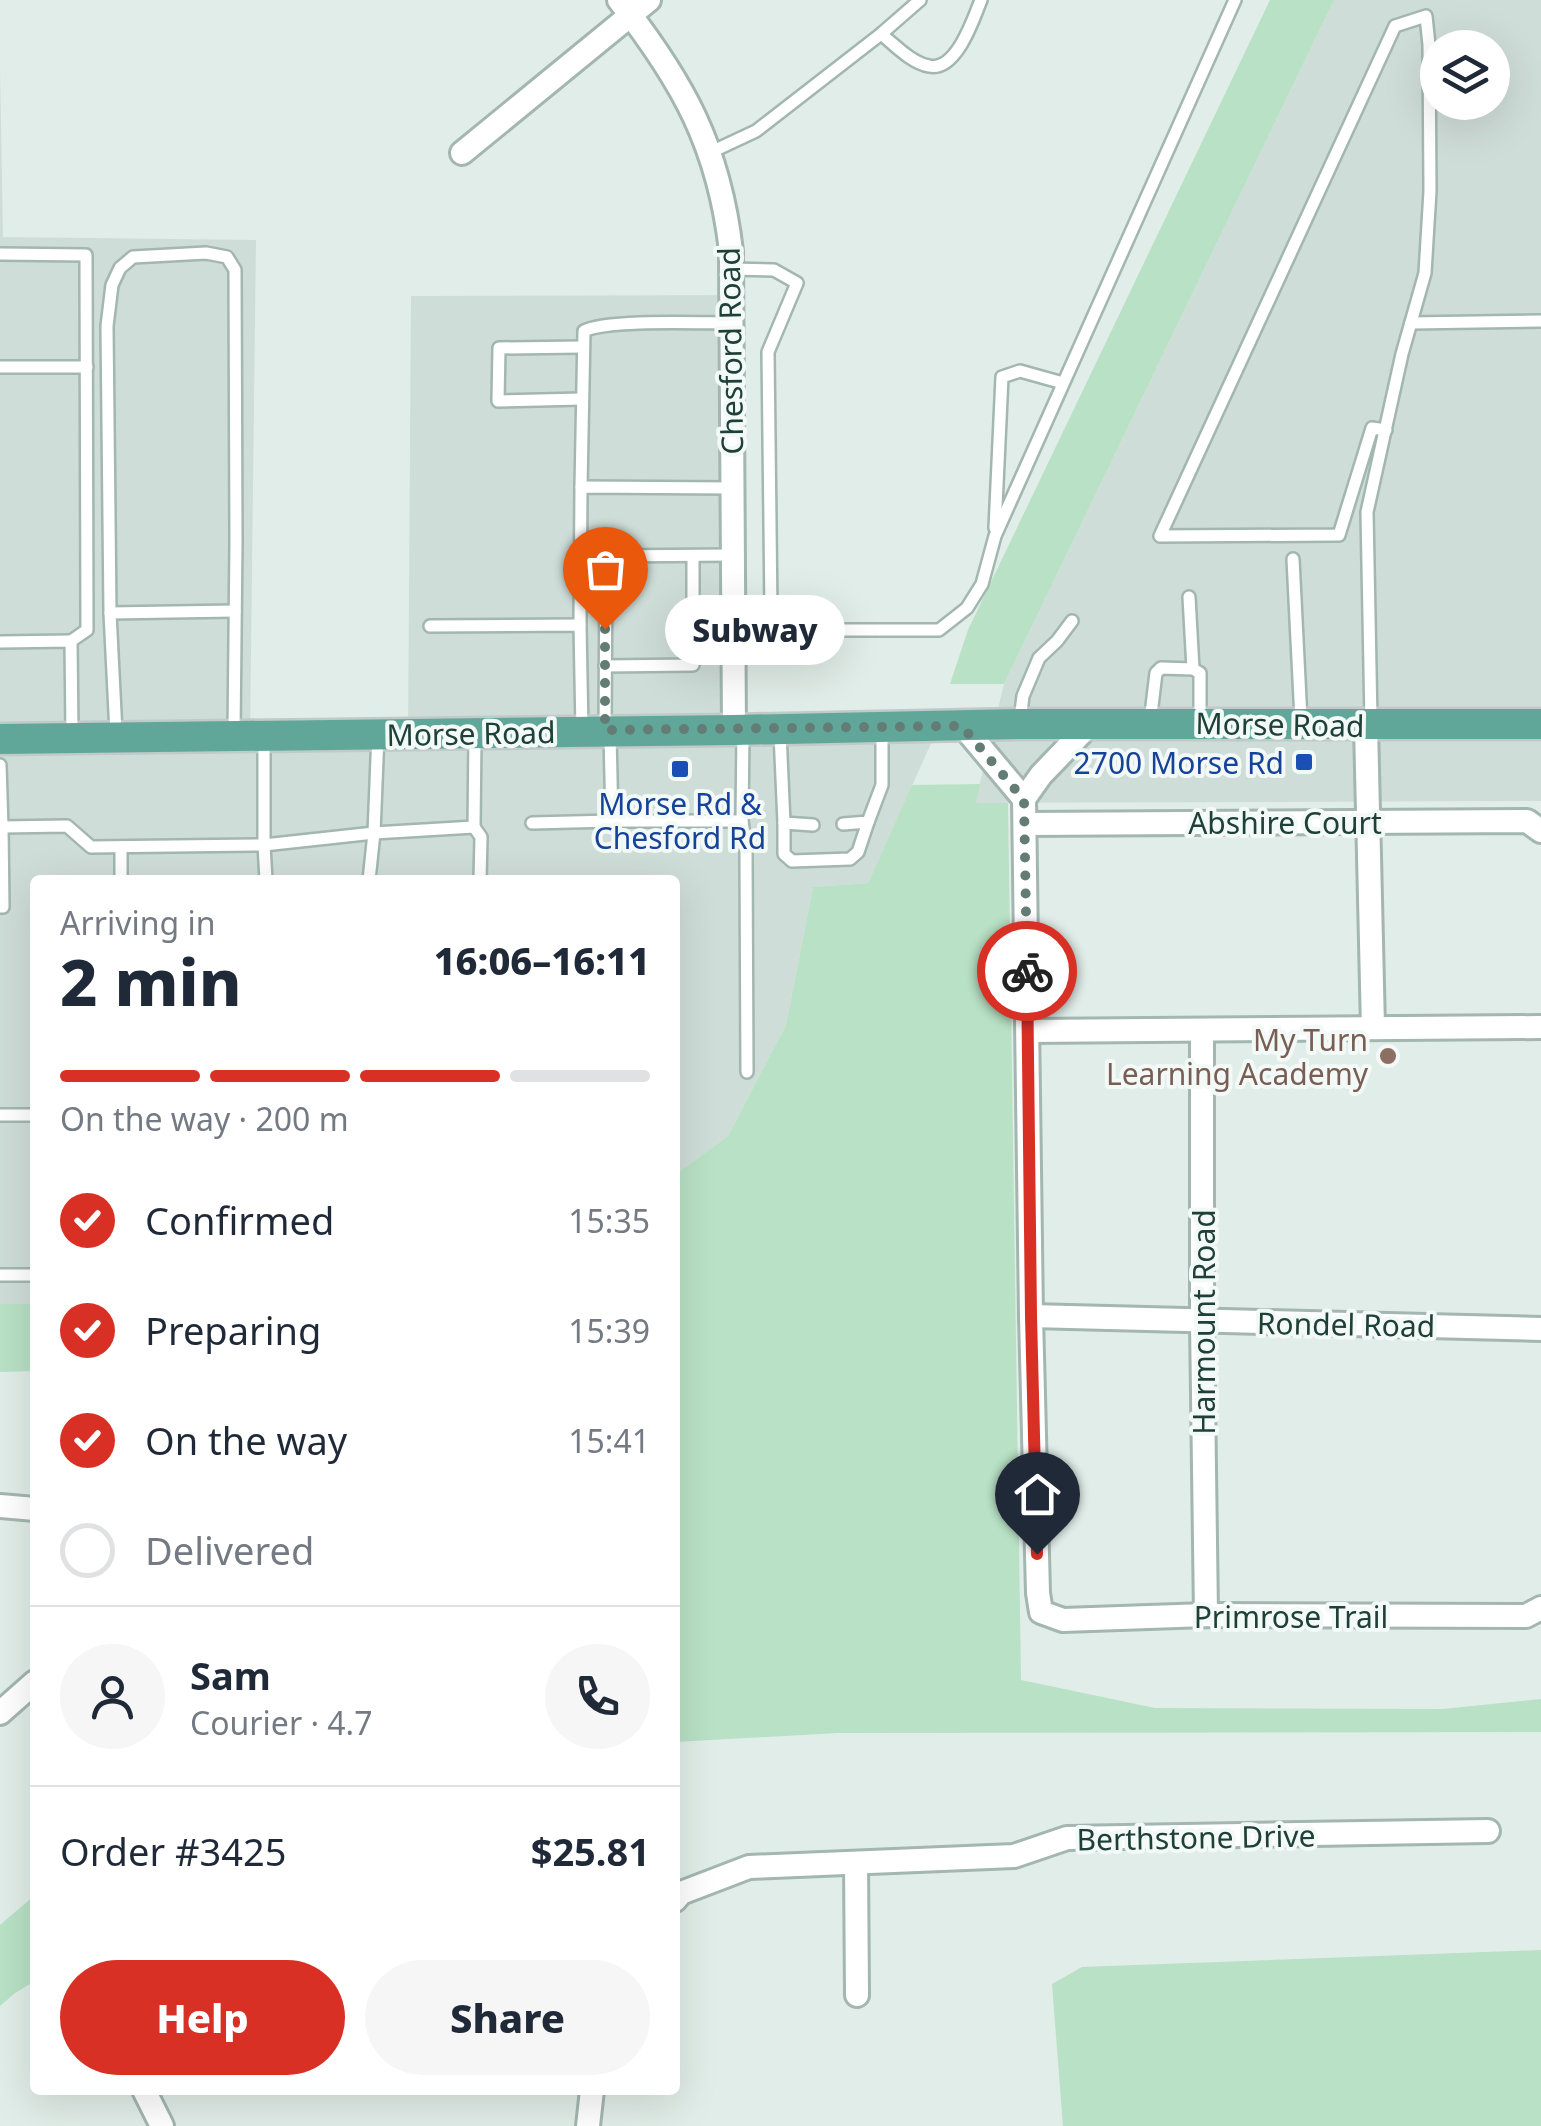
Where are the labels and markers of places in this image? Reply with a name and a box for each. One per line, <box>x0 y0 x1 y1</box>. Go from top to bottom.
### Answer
pin <box>563 527 648 630</box>
callout: Subway <box>665 594 845 664</box>
place label: 2700 Morse Rd <box>1074 742 1284 783</box>
marker: 2700 Morse Rd <box>1293 751 1315 773</box>
marker: Morse Rd & Chesford Rd <box>669 758 691 780</box>
place label: Morse Rd & Chesford Rd <box>594 783 766 858</box>
place label: My Turn Learning Academy <box>1106 1019 1369 1094</box>
marker: My Turn Learning Academy <box>1377 1045 1399 1067</box>
pin <box>995 1452 1080 1555</box>

